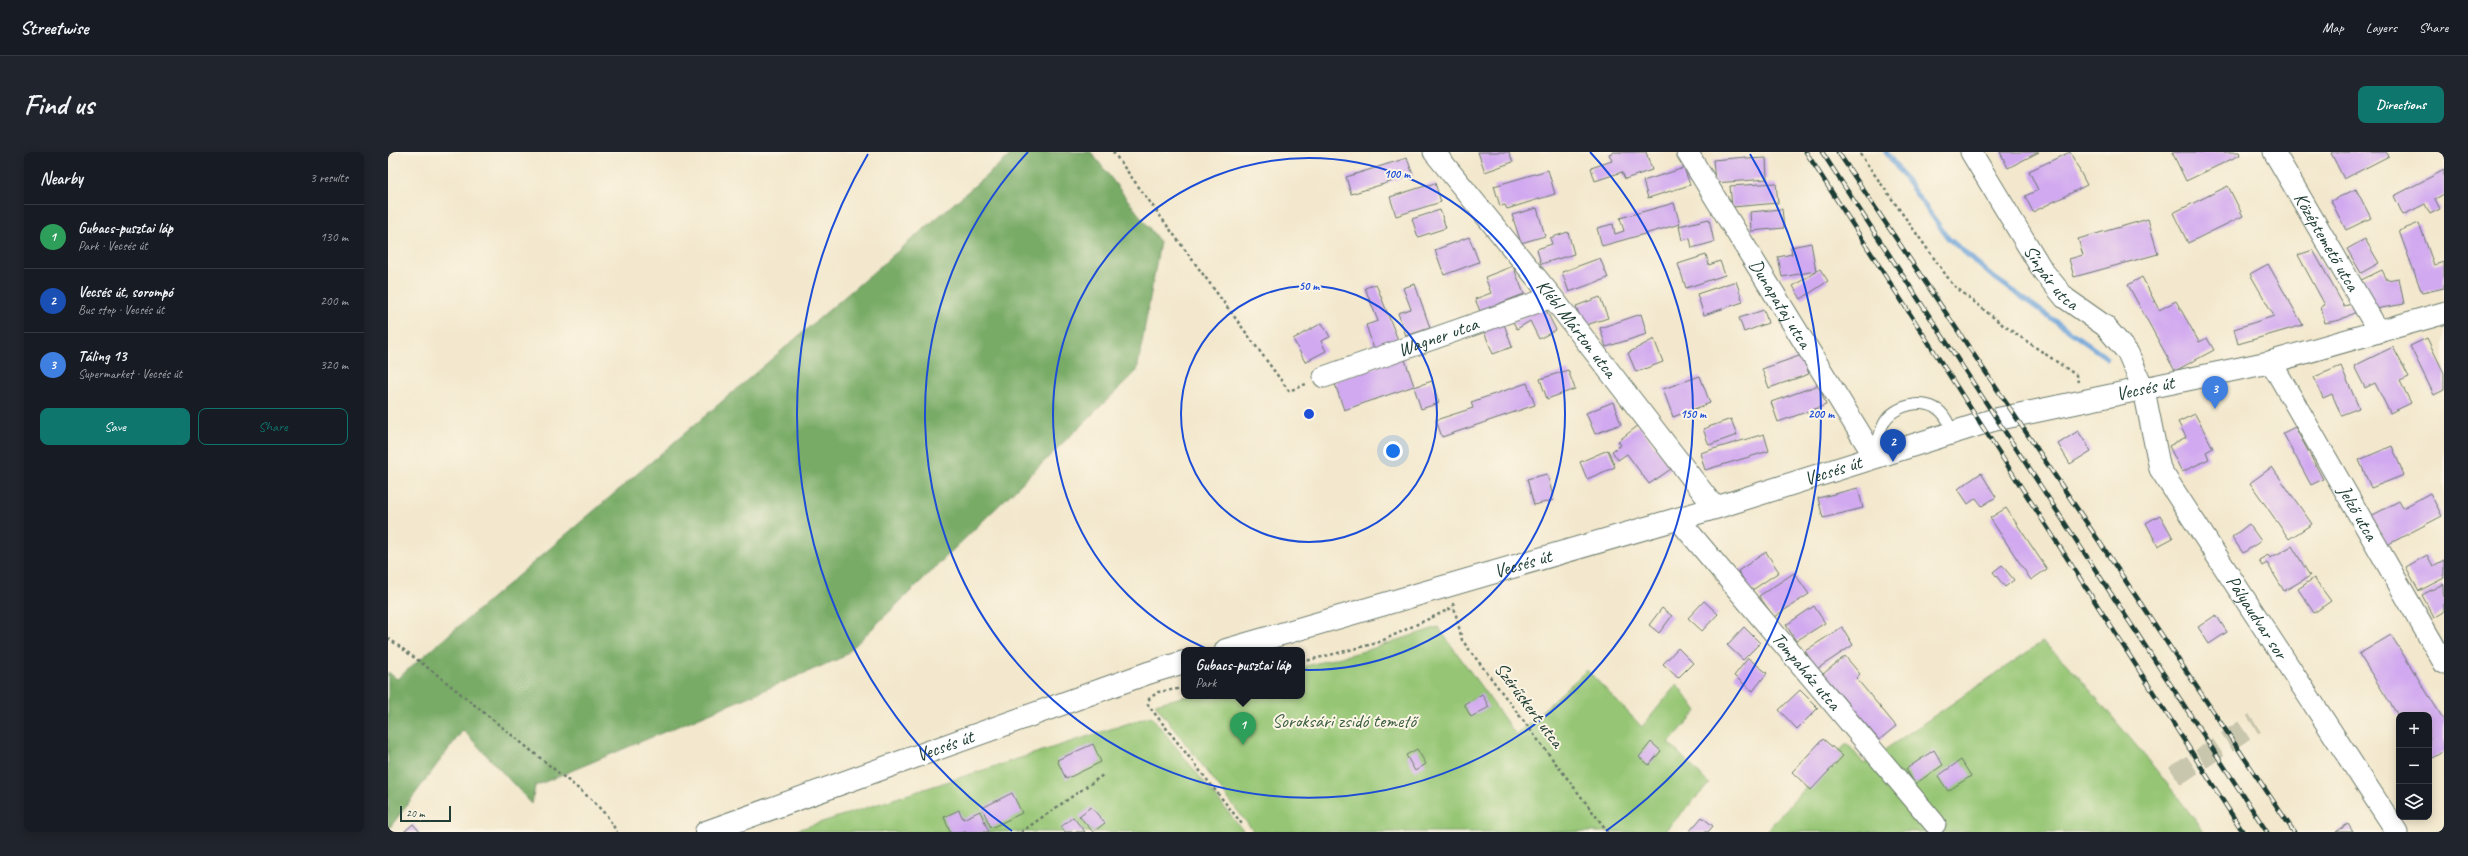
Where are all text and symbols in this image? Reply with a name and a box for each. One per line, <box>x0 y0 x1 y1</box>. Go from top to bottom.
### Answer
text: Streetwise <box>20 16 88 40</box>
text: Map <box>2322 19 2344 36</box>
text: Layers <box>2366 19 2397 36</box>
text: Share <box>2419 19 2448 36</box>
button: Directions <box>2358 86 2444 123</box>
text: Find us <box>24 87 94 122</box>
text: 100 m <box>1384 166 1411 182</box>
text: Nearby <box>40 168 83 189</box>
text: 3 results <box>310 170 348 186</box>
street label: Középtemető utca <box>2288 188 2365 297</box>
text: Gubacs-pusztai láp <box>78 219 173 238</box>
text: 1 <box>50 229 56 245</box>
text: 130 m <box>320 229 348 245</box>
text: Park · Vecsés út <box>78 238 148 254</box>
street label: Sínpár utca <box>2018 241 2084 316</box>
street label: Dunapataj utca <box>1744 255 1818 355</box>
street label: Klébl Márton utca <box>1531 275 1623 384</box>
text: 50 m <box>1299 278 1320 294</box>
text: Vecsés út, sorompó <box>78 283 173 302</box>
text: 2 <box>50 293 56 309</box>
text: 200 m <box>320 293 348 309</box>
text: Bus stop · Vecsés út <box>78 302 164 318</box>
street label: Wagner utca <box>1395 311 1483 362</box>
text: Táling 13 <box>78 347 127 366</box>
text: 3 <box>50 357 56 373</box>
text: 320 m <box>320 357 348 373</box>
text: Supermarket · Vecsés út <box>78 366 182 382</box>
street label: Vecsés út <box>2114 370 2178 406</box>
pin: 3 <box>2202 376 2228 409</box>
text: 150 m <box>1680 406 1707 422</box>
text: 200 m <box>1808 406 1835 422</box>
centre of rings <box>1302 407 1316 421</box>
button: Save <box>40 408 190 445</box>
button: Share <box>198 408 348 445</box>
pin: 2 <box>1880 429 1906 462</box>
your location <box>1383 441 1403 461</box>
street label: Vecsés út <box>1801 450 1866 491</box>
street label: Jelző utca <box>2332 480 2384 546</box>
street label: Vecsés út <box>1491 544 1556 584</box>
street label: Pályaudvar sor <box>2221 571 2294 665</box>
street label: Tompaház utca <box>1767 627 1847 716</box>
popup <box>1181 647 1305 699</box>
text: Gubacs-pusztai láp <box>1196 656 1290 675</box>
street label: Szérűskert utca <box>1489 657 1570 754</box>
text: Park <box>1196 675 1216 691</box>
park label: Soroksári zsidó temető <box>1272 709 1419 733</box>
pin: 1 <box>1230 712 1256 745</box>
map controls <box>2396 712 2432 820</box>
button: + <box>2396 712 2432 748</box>
street label: Vecsés út <box>913 724 978 767</box>
button: − <box>2396 748 2432 784</box>
button: layers <box>2396 784 2432 820</box>
scale bar <box>400 804 451 823</box>
text: 20 m <box>406 806 425 820</box>

